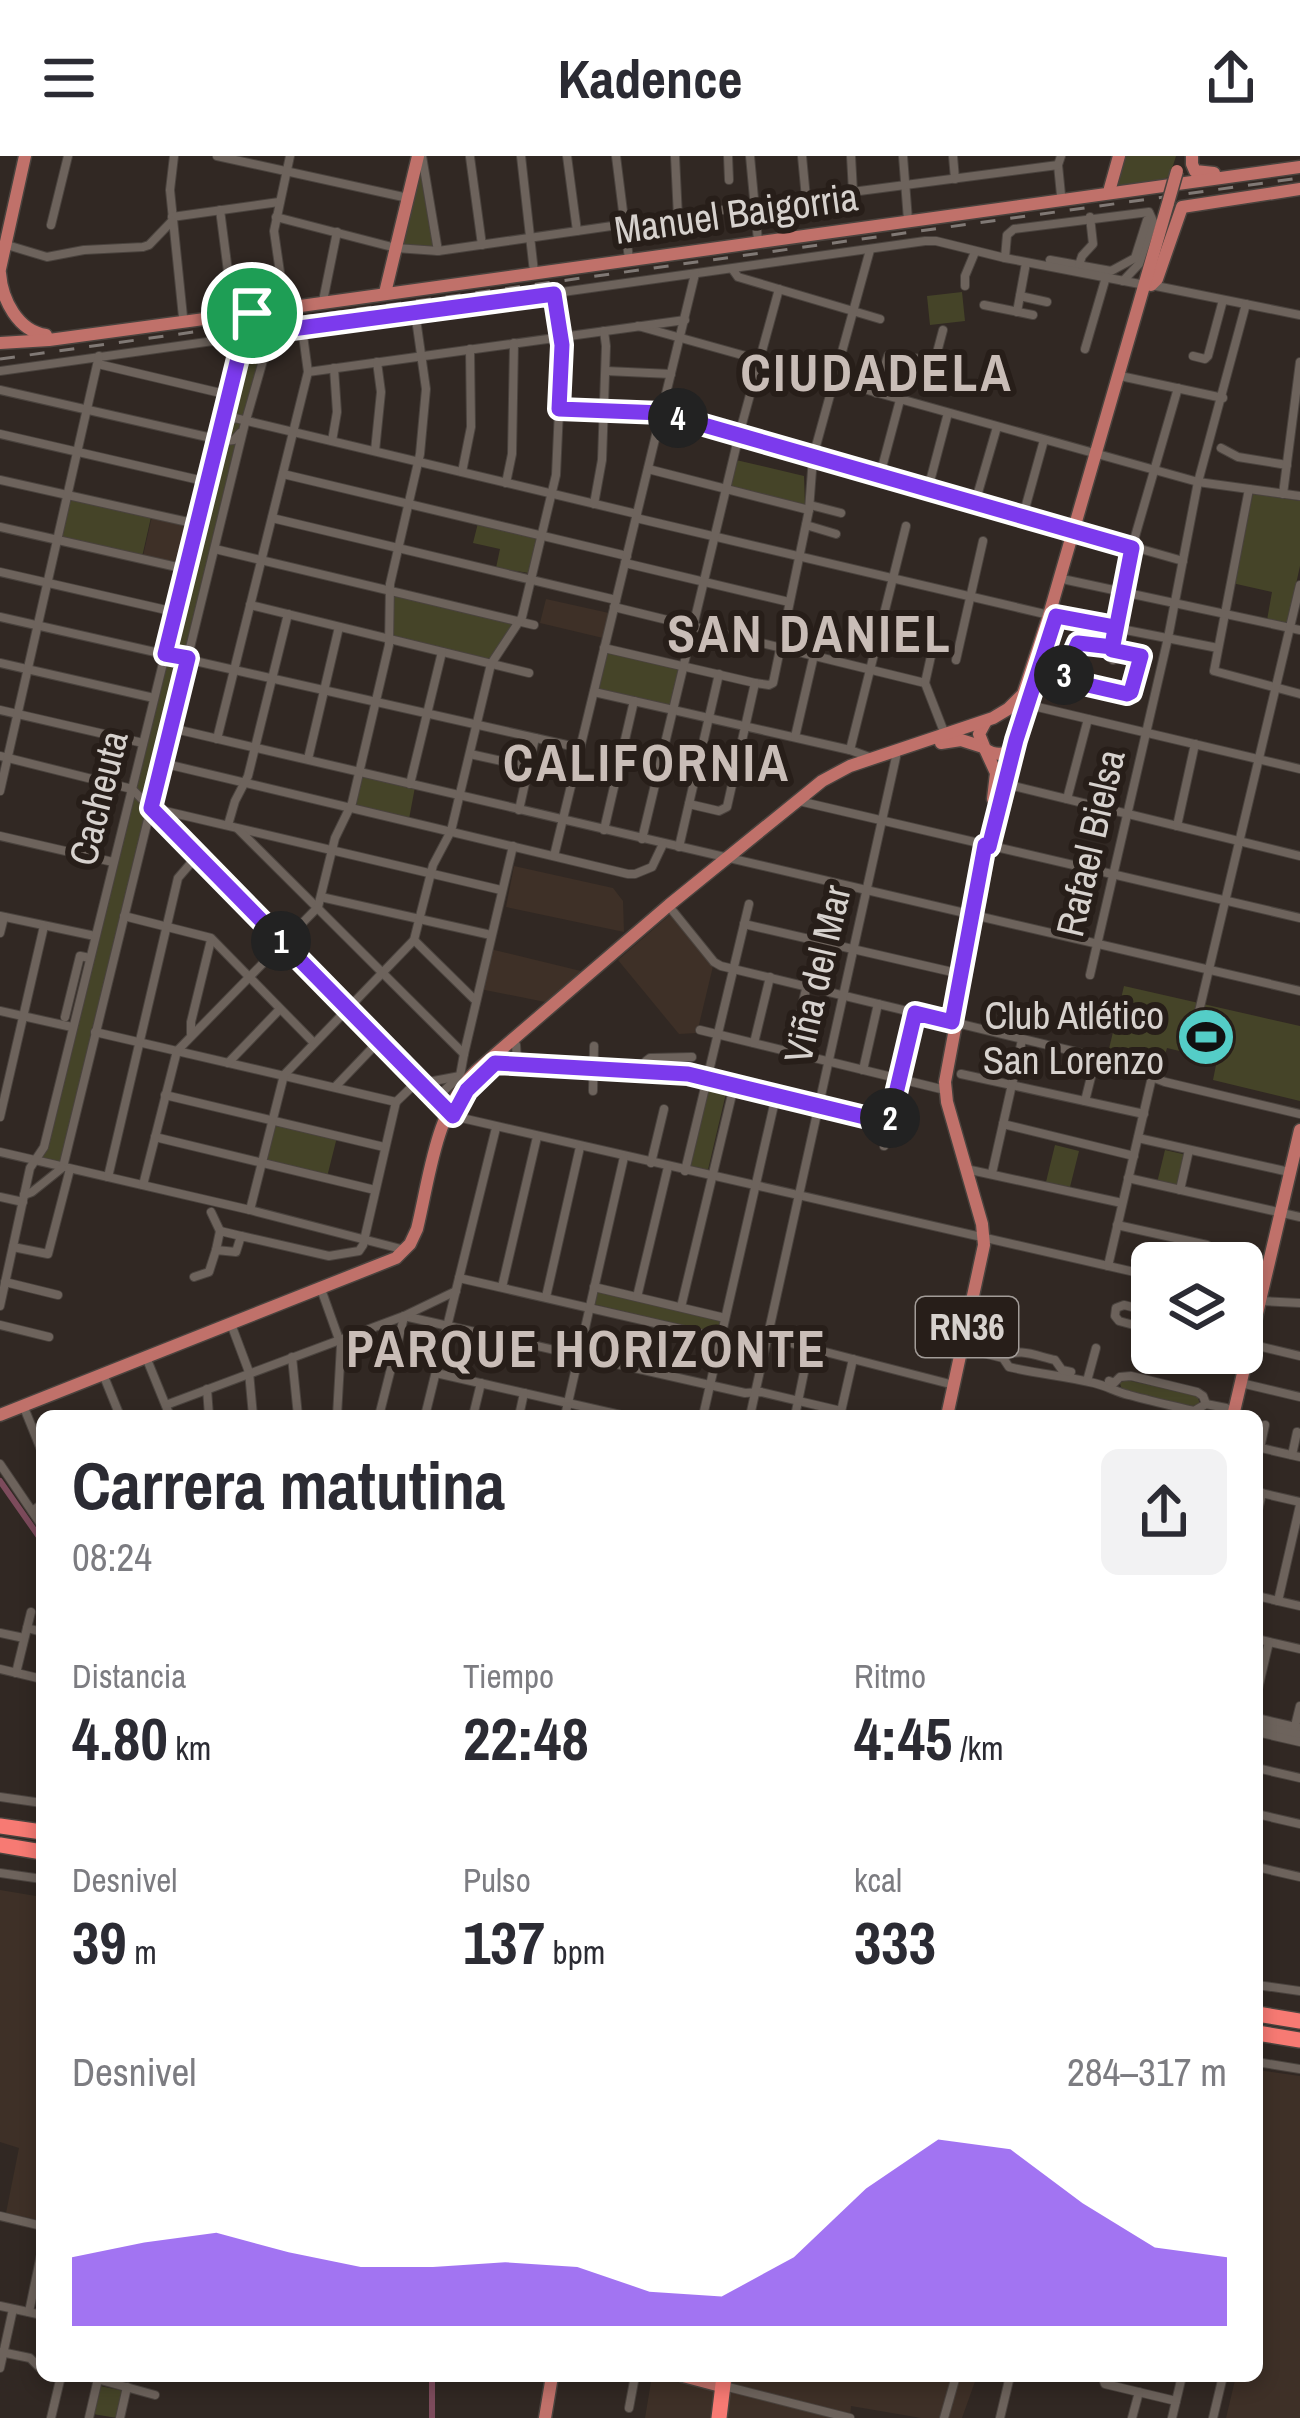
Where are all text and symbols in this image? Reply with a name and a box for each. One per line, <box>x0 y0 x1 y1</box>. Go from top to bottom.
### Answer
text: Kadence <box>558 42 742 115</box>
icon: menu <box>36 45 102 111</box>
icon: share <box>1198 45 1264 111</box>
street label: Manuel Baigorria <box>611 170 861 256</box>
pin <box>201 262 303 364</box>
icon: arrive <box>219 280 285 346</box>
district label: CIUDADELA <box>740 338 1014 407</box>
pin: 4 <box>648 388 708 448</box>
text: 4 <box>670 396 686 440</box>
district label: SAN DANIEL <box>667 599 953 668</box>
pin: 3 <box>1034 645 1094 705</box>
text: 3 <box>1056 653 1072 697</box>
street label: Cacheuta <box>56 725 140 871</box>
district label: CALIFORNIA <box>503 728 791 797</box>
street label: Rafael Bielsa <box>1043 744 1137 942</box>
street label: Viña del Mar <box>771 880 863 1068</box>
pin: 1 <box>251 911 311 971</box>
text: 1 <box>273 919 289 963</box>
place label: Club Atlético San Lorenzo <box>983 989 1164 1086</box>
sports icon: Club Atlético San Lorenzo <box>1175 1006 1237 1068</box>
pin: 2 <box>860 1088 920 1148</box>
text: 2 <box>882 1096 898 1140</box>
map controls <box>1131 1242 1263 1374</box>
button: layers <box>1131 1242 1263 1374</box>
road number: RN36 <box>916 1297 1018 1357</box>
district label: PARQUE HORIZONTE <box>346 1314 828 1383</box>
text: Carrera matutina <box>72 1441 505 1530</box>
button: share <box>1101 1449 1227 1575</box>
text: 08:24 <box>72 1531 152 1583</box>
text: Distancia <box>72 1654 186 1698</box>
text: Tiempo <box>463 1654 554 1698</box>
text: Ritmo <box>854 1654 926 1698</box>
text: 4.80 <box>72 1698 168 1779</box>
text: 22:48 <box>463 1698 589 1779</box>
text: 4:45 <box>854 1698 952 1779</box>
text: km <box>168 1726 211 1770</box>
text: /km <box>952 1726 1004 1770</box>
text: Desnivel <box>72 1858 177 1902</box>
text: Pulso <box>463 1858 531 1902</box>
text: kcal <box>854 1858 902 1902</box>
text: 39 <box>72 1902 127 1983</box>
text: 137 <box>463 1902 545 1983</box>
text: 333 <box>854 1902 936 1983</box>
text: m <box>127 1930 157 1974</box>
text: bpm <box>545 1930 605 1974</box>
text: Desnivel <box>72 2046 196 2098</box>
text: 284–317 m <box>1067 2046 1227 2098</box>

